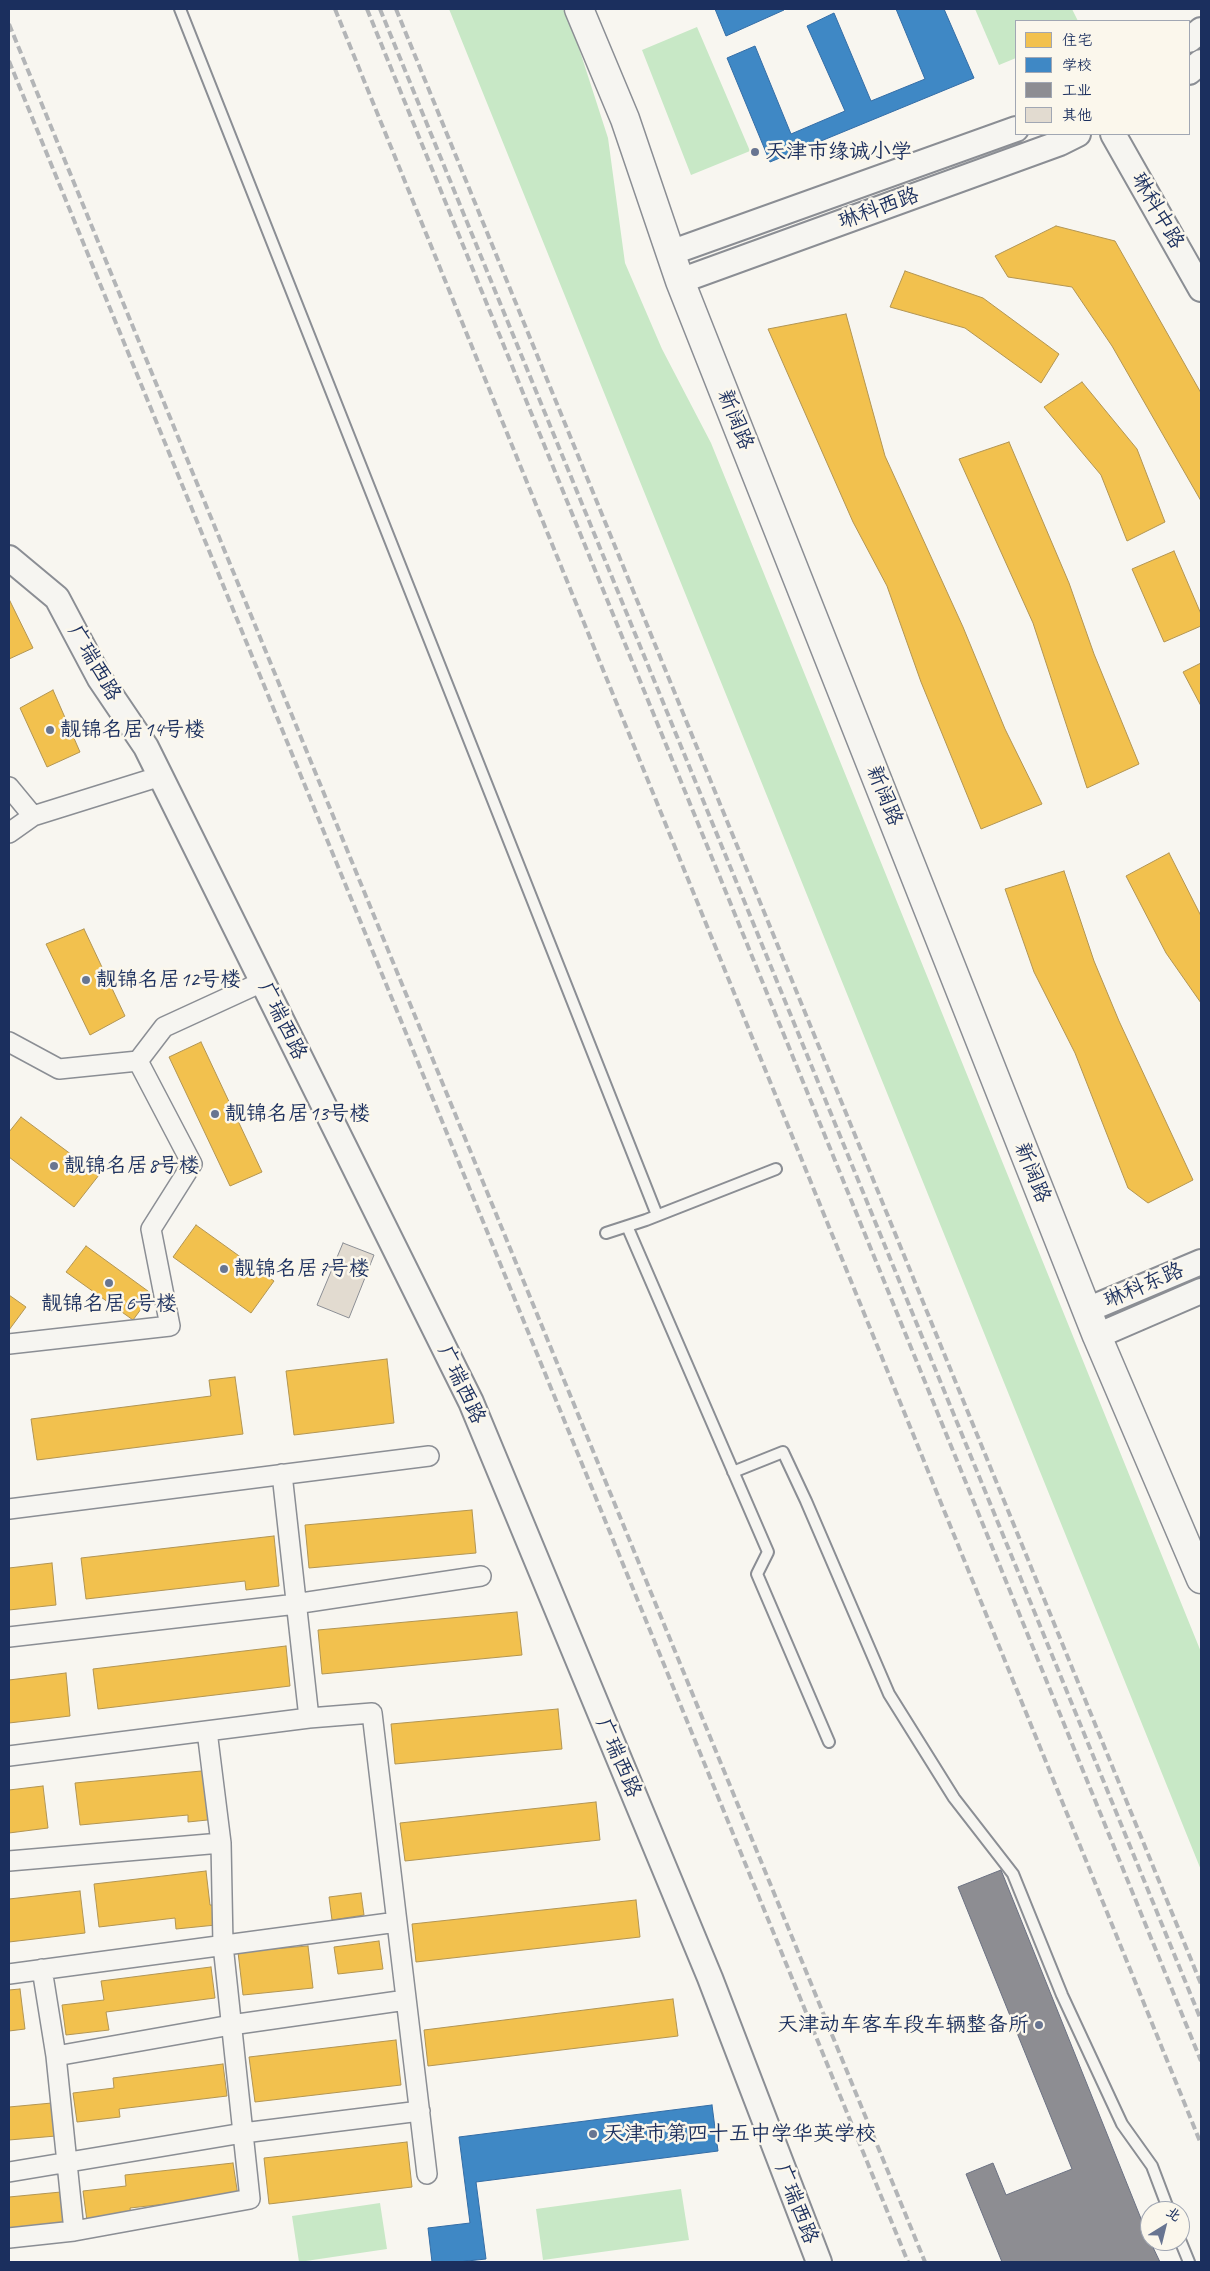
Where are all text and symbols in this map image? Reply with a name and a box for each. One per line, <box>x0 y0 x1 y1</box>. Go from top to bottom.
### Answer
legend <box>1015 20 1190 135</box>
text: 住宅 <box>1062 31 1092 50</box>
text: 学校 <box>1062 56 1092 75</box>
text: 工业 <box>1062 81 1092 100</box>
text: 其他 <box>1062 106 1092 125</box>
place label: 天津市缘诚小学 <box>765 139 912 165</box>
marker: 天津市缘诚小学 <box>749 146 761 158</box>
street label: 琳科中路 <box>1125 168 1189 254</box>
street label: 琳科西路 <box>835 183 923 235</box>
street label: 新阔路 <box>712 386 758 454</box>
street label: 广瑞西路 <box>62 620 126 706</box>
place label: 靓锦名居14号楼 <box>60 717 205 743</box>
marker: 靓锦名居14号楼 <box>44 724 56 736</box>
street label: 新阔路 <box>861 762 907 830</box>
place label: 靓锦名居12号楼 <box>96 967 241 993</box>
marker: 靓锦名居12号楼 <box>80 974 92 986</box>
street label: 广瑞西路 <box>252 978 312 1064</box>
place label: 靓锦名居13号楼 <box>225 1101 370 1127</box>
marker: 靓锦名居13号楼 <box>209 1108 221 1120</box>
street label: 新阔路 <box>1009 1139 1055 1207</box>
place label: 靓锦名居8号楼 <box>64 1153 199 1179</box>
marker: 靓锦名居8号楼 <box>48 1160 60 1172</box>
place label: 靓锦名居7号楼 <box>234 1256 369 1282</box>
street label: 琳科东路 <box>1100 1258 1188 1314</box>
marker: 靓锦名居7号楼 <box>218 1263 230 1275</box>
marker: 靓锦名居6号楼 <box>103 1277 115 1289</box>
place label: 靓锦名居6号楼 <box>41 1291 177 1317</box>
street label: 广瑞西路 <box>432 1342 490 1428</box>
street label: 广瑞西路 <box>590 1714 646 1802</box>
place label: 天津动车客车段车辆整备所 <box>777 2012 1029 2038</box>
marker: 天津动车客车段车辆整备所 <box>1033 2019 1045 2031</box>
place label: 天津市第四十五中学华英学校 <box>603 2121 876 2147</box>
marker: 天津市第四十五中学华英学校 <box>587 2128 599 2140</box>
street label: 广瑞西路 <box>769 2160 823 2248</box>
north arrow <box>1140 2201 1190 2251</box>
text: 北 <box>1163 2203 1184 2225</box>

